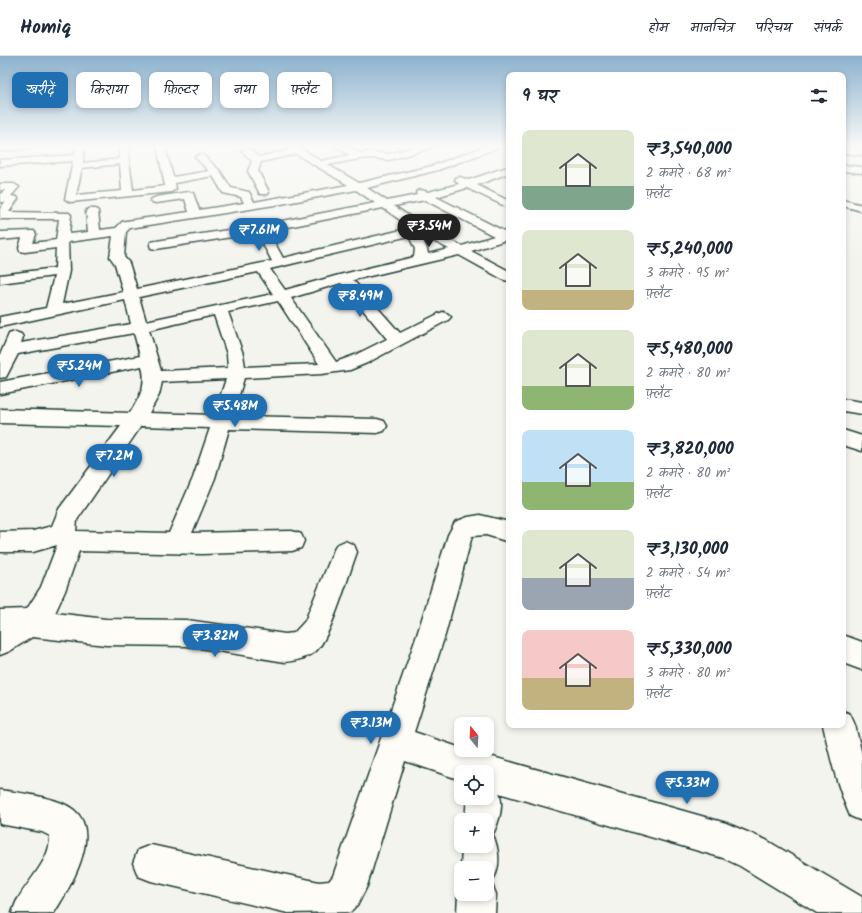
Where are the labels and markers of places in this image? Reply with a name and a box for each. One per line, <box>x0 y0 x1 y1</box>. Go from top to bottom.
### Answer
pin: ₹3.54M <box>396 214 462 248</box>
pin: ₹7.61M <box>226 218 292 252</box>
pin: ₹8.49M <box>327 284 393 318</box>
pin: ₹5.24M <box>46 354 112 388</box>
pin: ₹5.48M <box>202 394 268 428</box>
pin: ₹7.2M <box>86 444 142 478</box>
pin: ₹3.82M <box>182 624 248 658</box>
pin: ₹3.13M <box>338 711 404 745</box>
pin: ₹5.33M <box>654 771 720 805</box>

